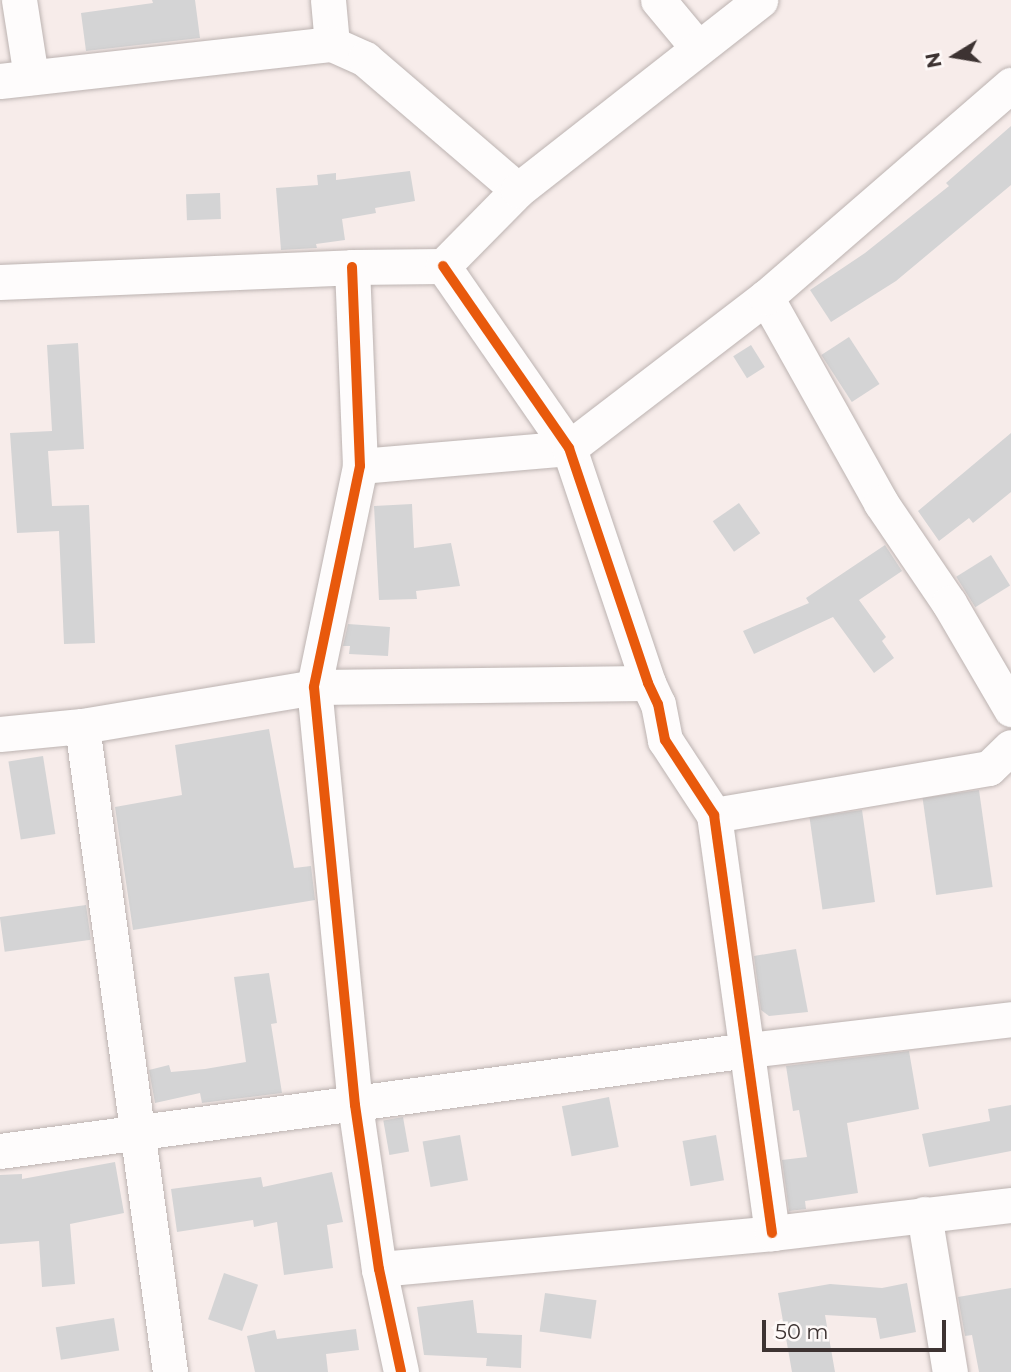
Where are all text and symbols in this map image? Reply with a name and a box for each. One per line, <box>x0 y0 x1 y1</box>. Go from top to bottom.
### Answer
north arrow <box>920 21 990 91</box>
text: N <box>921 50 947 70</box>
scale bar <box>766 1306 950 1350</box>
text: 50 m <box>775 1319 829 1344</box>

